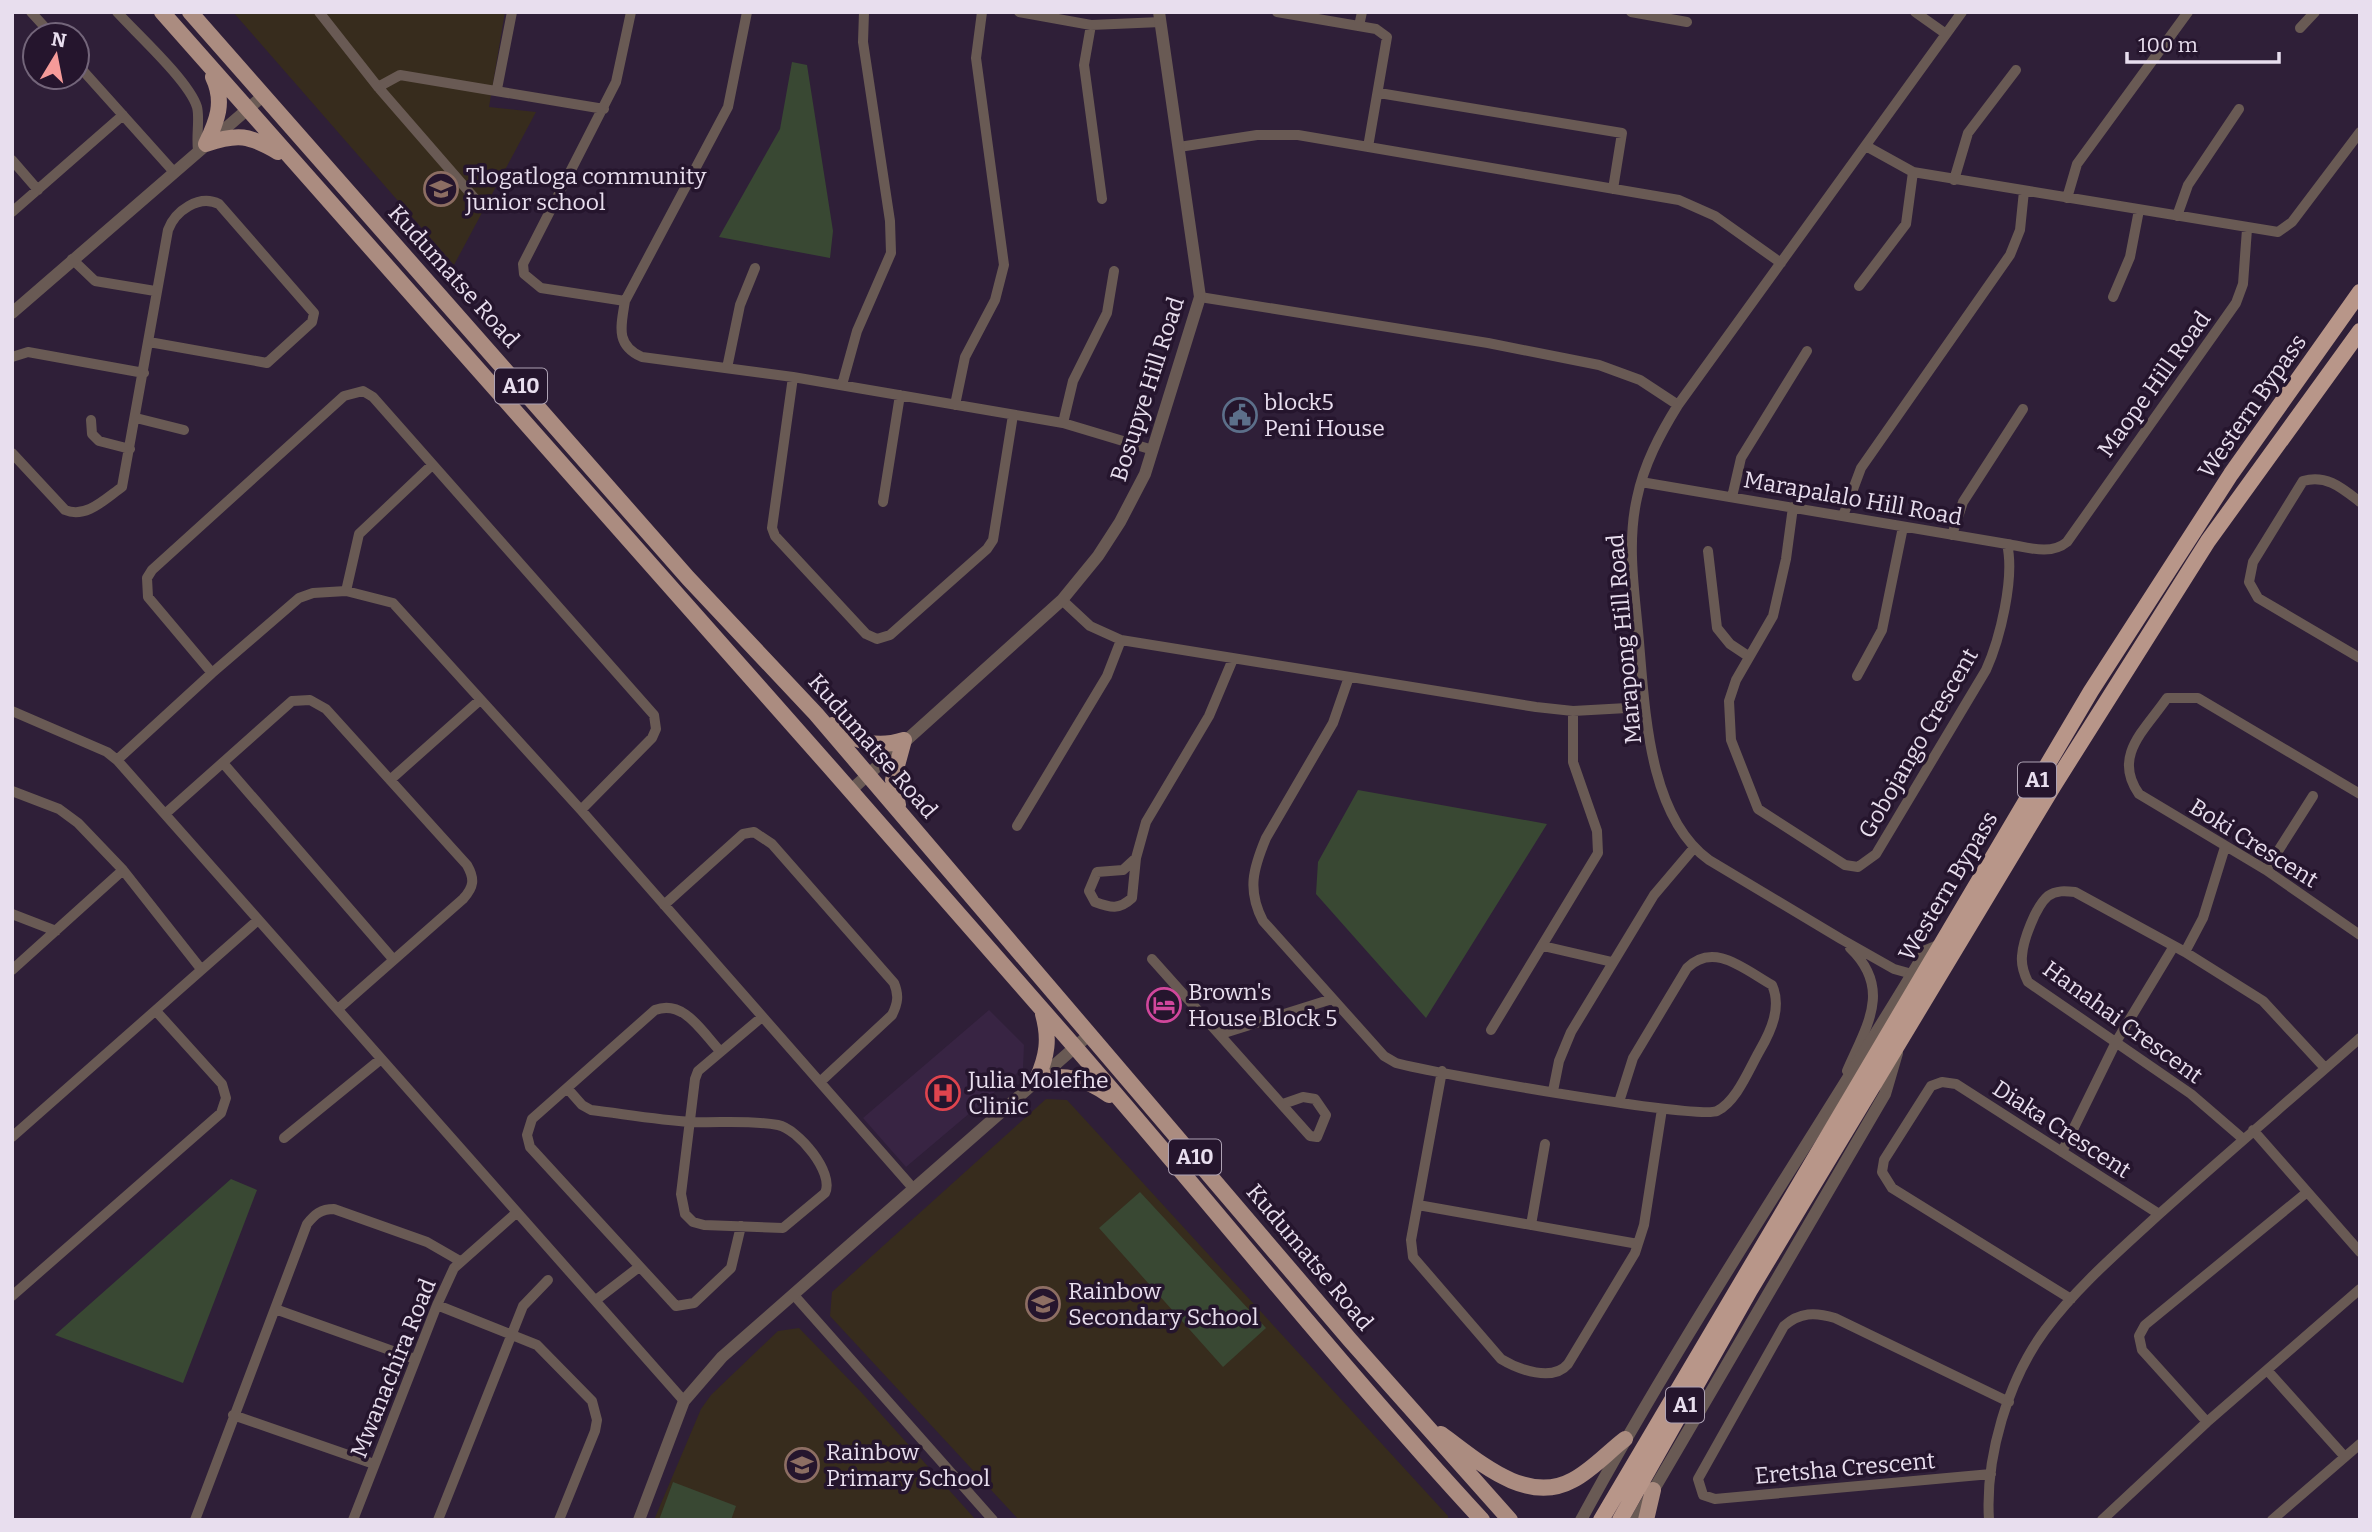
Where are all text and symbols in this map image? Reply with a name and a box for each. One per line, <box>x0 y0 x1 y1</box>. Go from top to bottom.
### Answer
north arrow <box>21 21 91 91</box>
scale bar <box>2127 21 2279 65</box>
text: N <box>50 27 68 52</box>
text: 100 m <box>2138 32 2198 58</box>
place label: Tlogatloga community junior school <box>465 162 707 216</box>
school or university icon: Tlogatloga community junior school <box>422 170 460 208</box>
street label: Kudumatse Road <box>382 199 526 353</box>
street label: Bosupye Hill Road <box>1104 293 1190 485</box>
street label: Maope Hill Road <box>2092 305 2217 463</box>
street label: Western Bypass <box>2192 329 2312 483</box>
road number: A10 <box>495 368 547 404</box>
place label: block5 Peni House <box>1264 388 1385 442</box>
public building icon: block5 Peni House <box>1221 396 1259 434</box>
street label: Marapalalo Hill Road <box>1742 465 1965 531</box>
street label: Marapong Hill Road <box>1601 532 1647 745</box>
street label: Gobojango Crescent <box>1852 643 1984 843</box>
street label: Kudumatse Road <box>803 668 944 824</box>
road number: A1 <box>2018 762 2056 798</box>
street label: Boki Crescent <box>2185 792 2323 894</box>
street label: Western Bypass <box>1892 806 2004 966</box>
street label: Hanahai Crescent <box>2038 955 2208 1089</box>
place label: Brown's House Block 5 <box>1188 978 1337 1032</box>
hotel icon: Brown's House Block 5 <box>1145 986 1183 1024</box>
place label: Julia Molefhe Clinic <box>967 1066 1109 1120</box>
hospital icon: Julia Molefhe Clinic <box>924 1074 962 1112</box>
street label: Diaka Crescent <box>1988 1074 2136 1184</box>
road number: A10 <box>1169 1140 1221 1174</box>
street label: Kudumatse Road <box>1241 1178 1380 1336</box>
street label: Mwanachira Road <box>344 1274 442 1462</box>
place label: Rainbow Secondary School <box>1068 1277 1259 1331</box>
school or university icon: Rainbow Secondary School <box>1024 1285 1062 1323</box>
road number: A1 <box>1666 1388 1704 1422</box>
place label: Rainbow Primary School <box>826 1438 991 1492</box>
school or university icon: Rainbow Primary School <box>783 1446 821 1484</box>
street label: Eretsha Crescent <box>1754 1446 1936 1490</box>

